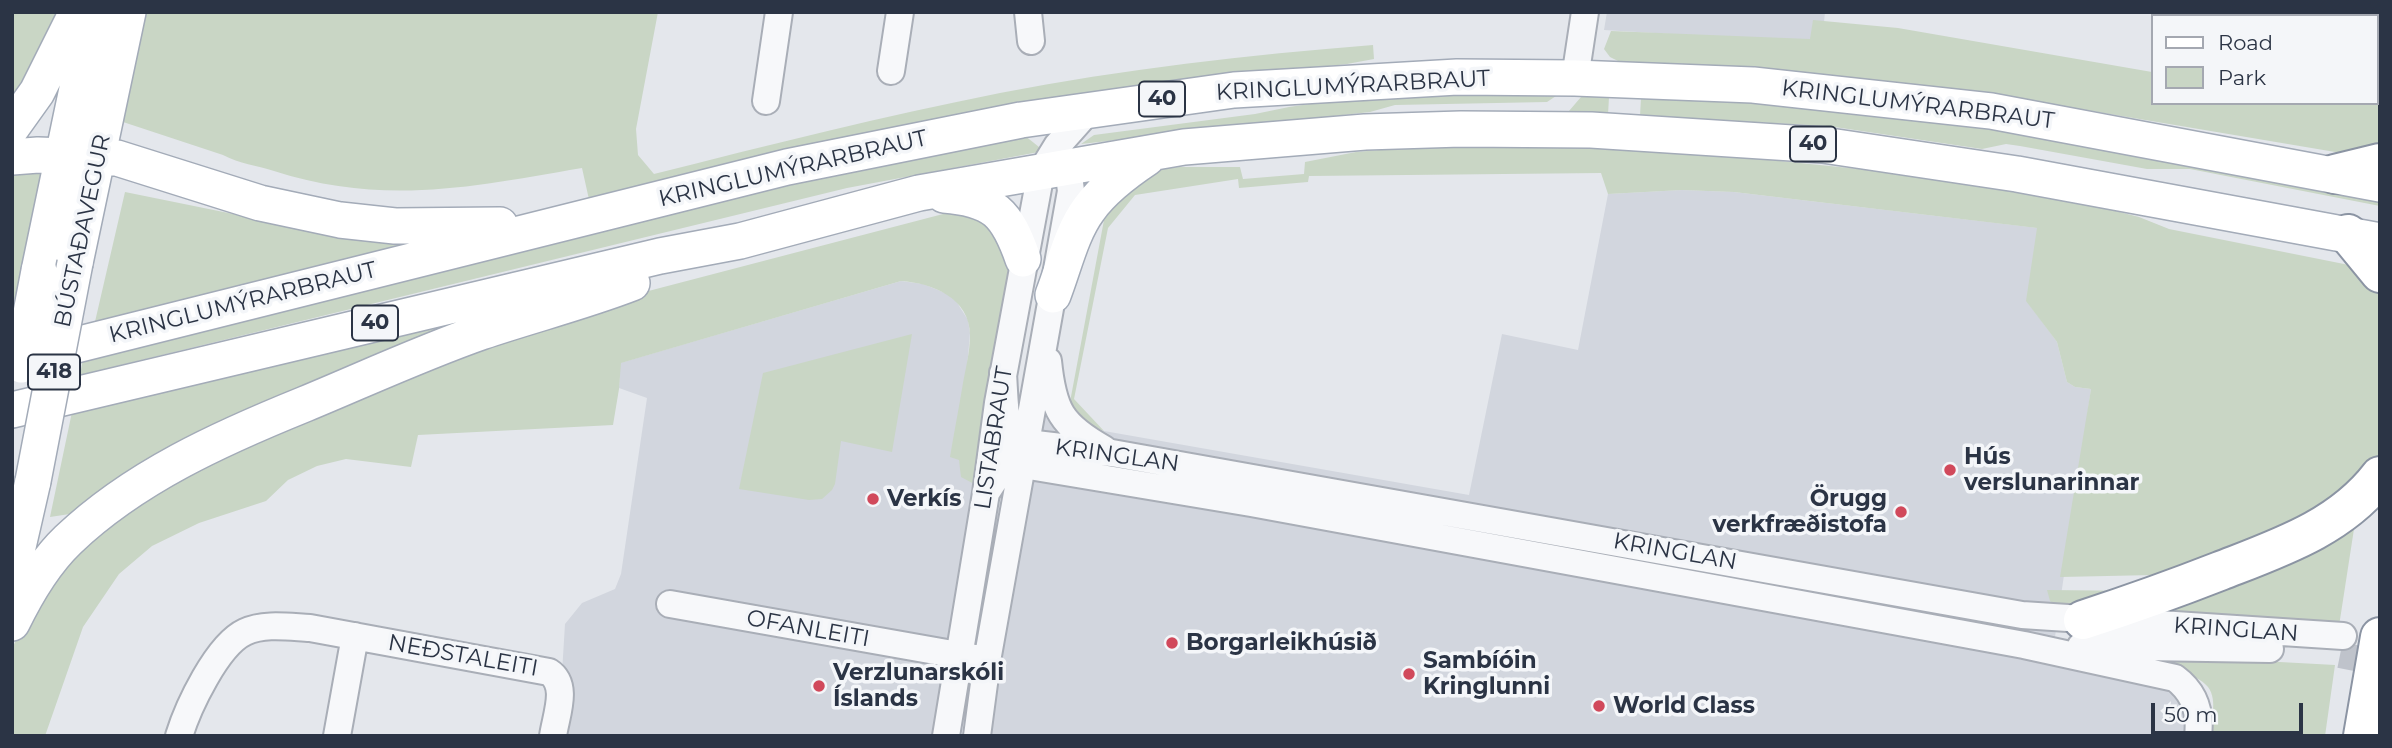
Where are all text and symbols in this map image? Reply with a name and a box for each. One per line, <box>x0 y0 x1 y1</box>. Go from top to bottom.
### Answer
legend <box>2150 14 2378 105</box>
text: Road <box>2218 30 2273 55</box>
street label: KRINGLUMÝRARBRAUT <box>1215 65 1491 107</box>
text: Park <box>2218 65 2266 90</box>
street label: KRINGLUMÝRARBRAUT <box>1780 75 2056 135</box>
road number: 40 <box>1139 82 1185 116</box>
street label: KRINGLUMÝRARBRAUT <box>656 125 930 213</box>
road number: 40 <box>1790 127 1836 162</box>
street label: BÚSTAÐAVEGUR <box>49 132 117 330</box>
street label: KRINGLUMÝRARBRAUT <box>106 256 380 350</box>
road number: 40 <box>352 306 398 340</box>
road number: 418 <box>28 354 80 390</box>
street label: LISTABRAUT <box>969 364 1019 512</box>
street label: KRINGLAN <box>1053 434 1181 478</box>
place label: Hús verslunarinnar <box>1964 443 2139 497</box>
marker: Hús verslunarinnar <box>1942 462 1958 478</box>
place label: Verkís <box>887 485 961 513</box>
place label: Örugg verkfræðistofa <box>1713 485 1887 539</box>
marker: Verkís <box>865 491 881 507</box>
marker: Örugg verkfræðistofa <box>1893 504 1909 520</box>
street label: KRINGLAN <box>1611 528 1739 576</box>
street label: OFANLEITI <box>744 605 872 653</box>
street label: KRINGLAN <box>2173 612 2299 648</box>
street label: NEÐSTALEITI <box>386 629 540 683</box>
place label: Borgarleikhúsið <box>1186 629 1377 657</box>
marker: Borgarleikhúsið <box>1164 635 1180 651</box>
place label: Sambíóin Kringlunni <box>1423 647 1550 701</box>
place label: Verzlunarskóli Íslands <box>833 659 1004 713</box>
marker: Sambíóin Kringlunni <box>1401 666 1417 682</box>
marker: Verzlunarskóli Íslands <box>811 678 827 694</box>
scale bar <box>2154 688 2306 732</box>
place label: World Class <box>1613 692 1755 720</box>
marker: World Class <box>1591 698 1607 714</box>
text: 50 m <box>2164 702 2218 727</box>

